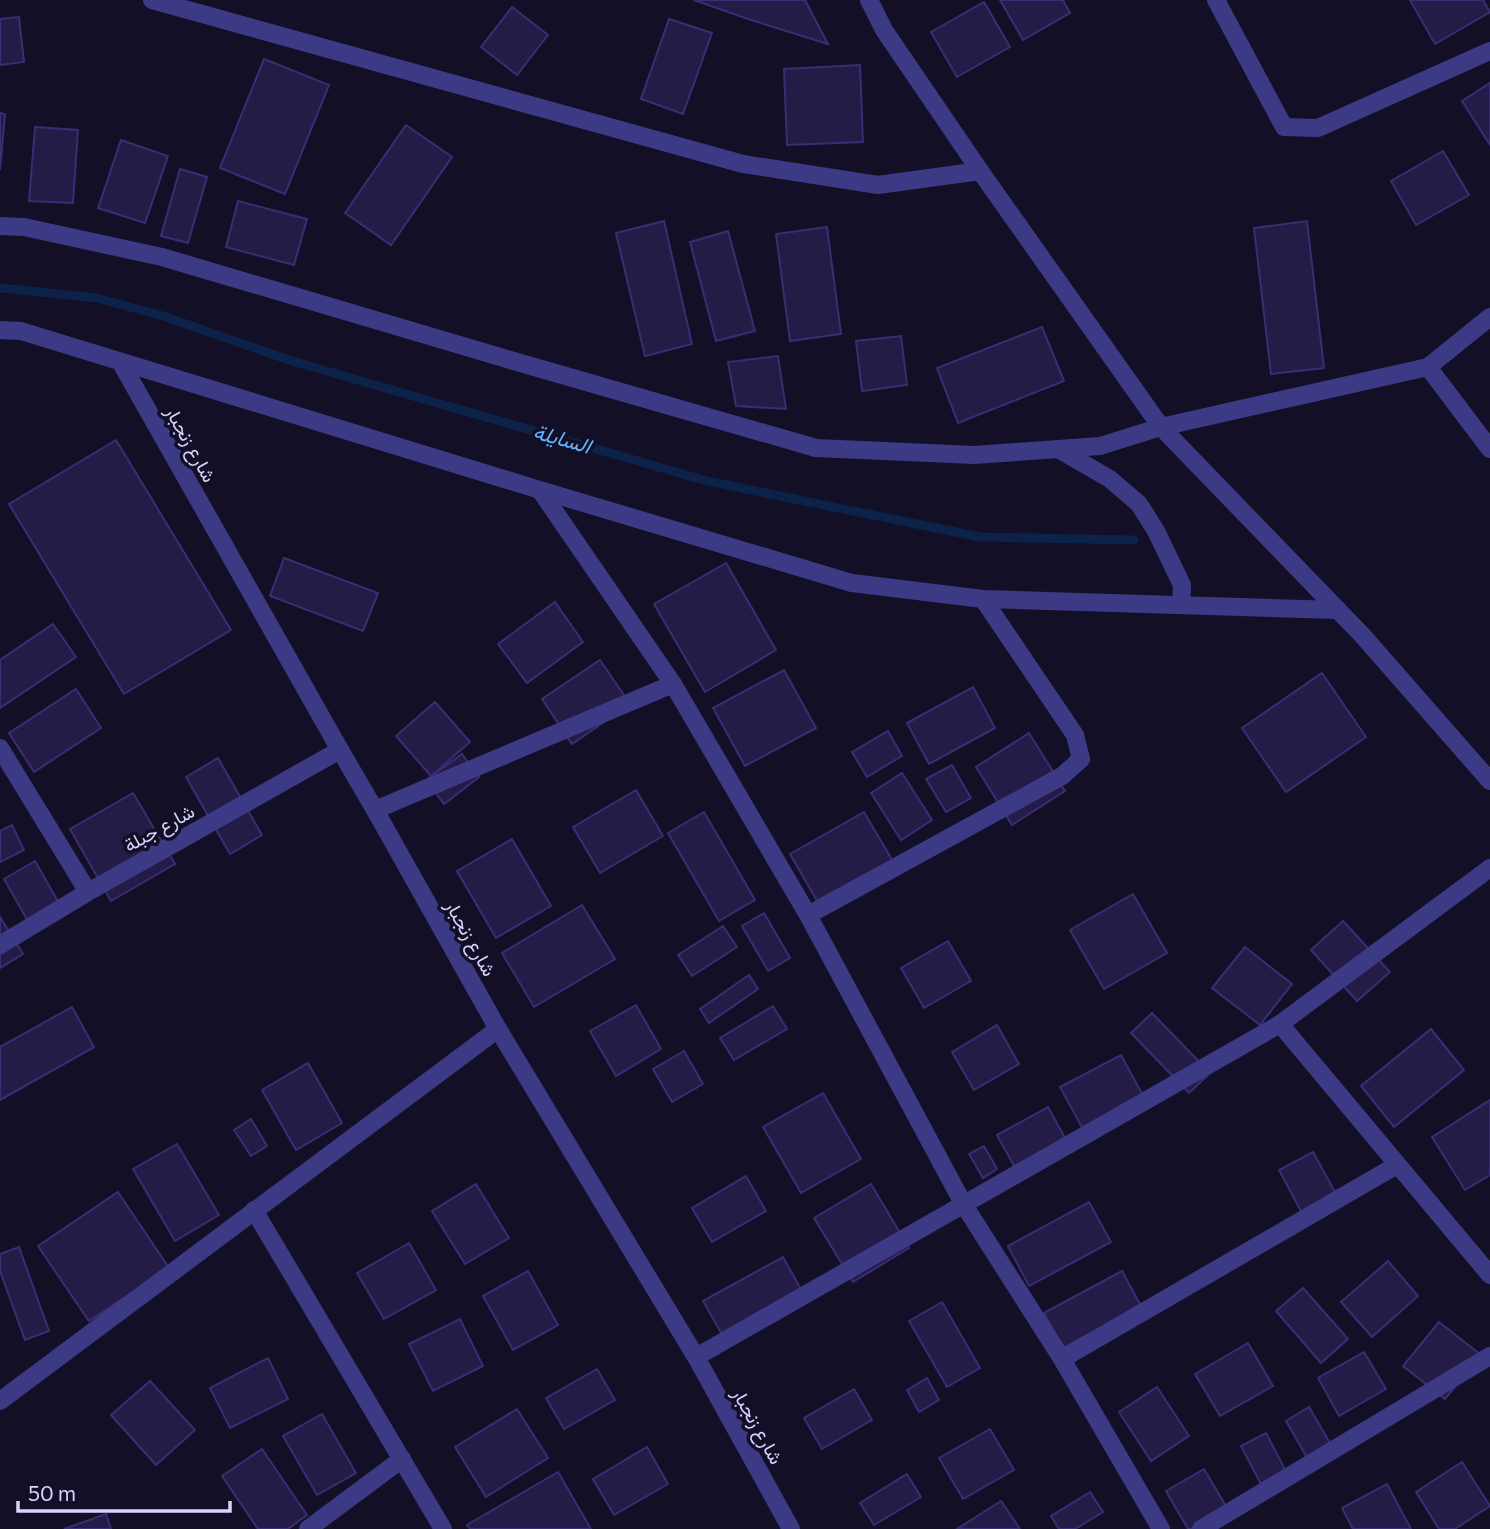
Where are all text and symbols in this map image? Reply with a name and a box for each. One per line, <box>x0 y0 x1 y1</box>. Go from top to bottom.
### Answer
street label: شارع زنجبار <box>159 401 222 487</box>
water label: السايلة <box>531 418 596 459</box>
street label: شارع جبلة <box>119 799 199 858</box>
street label: شارع زنجبار <box>439 895 502 981</box>
street label: شارع زنجبار <box>726 1383 789 1469</box>
scale bar <box>18 1470 229 1514</box>
text: 50 m <box>28 1480 76 1505</box>

